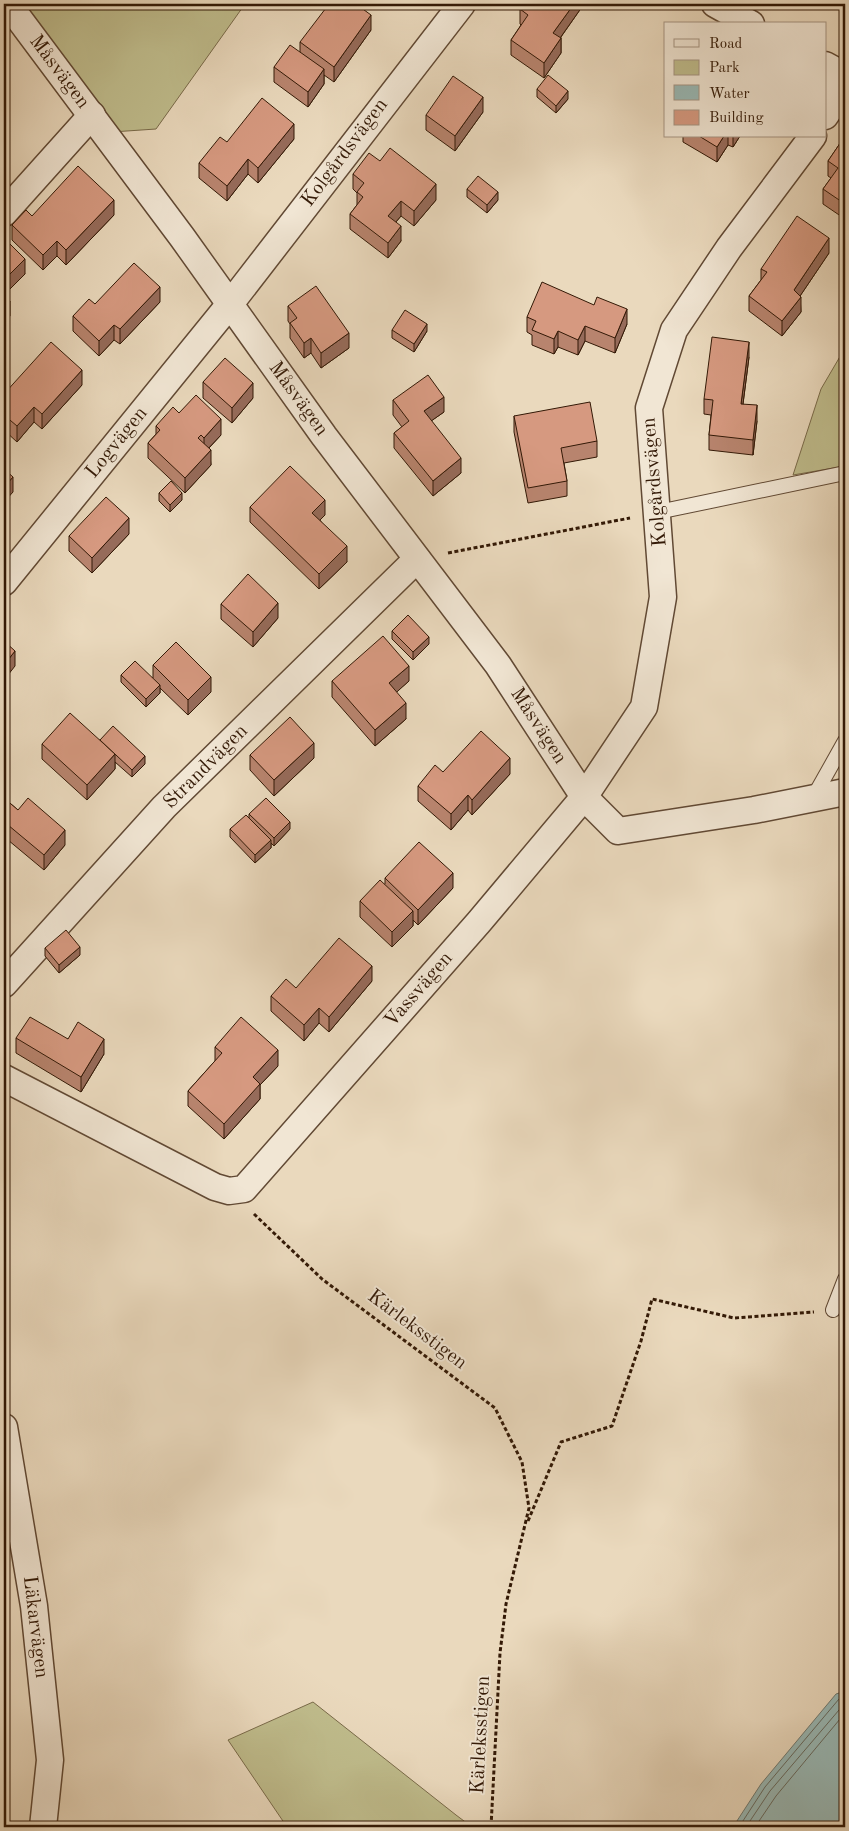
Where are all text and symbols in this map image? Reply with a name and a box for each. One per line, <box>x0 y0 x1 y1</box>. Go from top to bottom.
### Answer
legend <box>664 22 826 138</box>
street label: Måsvägen <box>25 31 93 113</box>
text: Road <box>709 37 743 52</box>
text: Park <box>709 61 740 76</box>
text: Water <box>709 87 750 102</box>
street label: Kolgårdsvägen <box>298 95 392 211</box>
text: Building <box>709 111 764 126</box>
street label: Måsvägen <box>264 358 332 440</box>
street label: Logvägen <box>82 403 152 482</box>
street label: Kolgårdsvägen <box>639 416 671 547</box>
street label: Måsvägen <box>506 684 570 768</box>
street label: Strandvägen <box>160 721 252 813</box>
street label: Vassvägen <box>381 948 457 1031</box>
street label: Kärleksstigen <box>364 1286 471 1374</box>
street label: Läkarvägen <box>19 1575 51 1680</box>
street label: Kärleksstigen <box>468 1675 494 1795</box>

